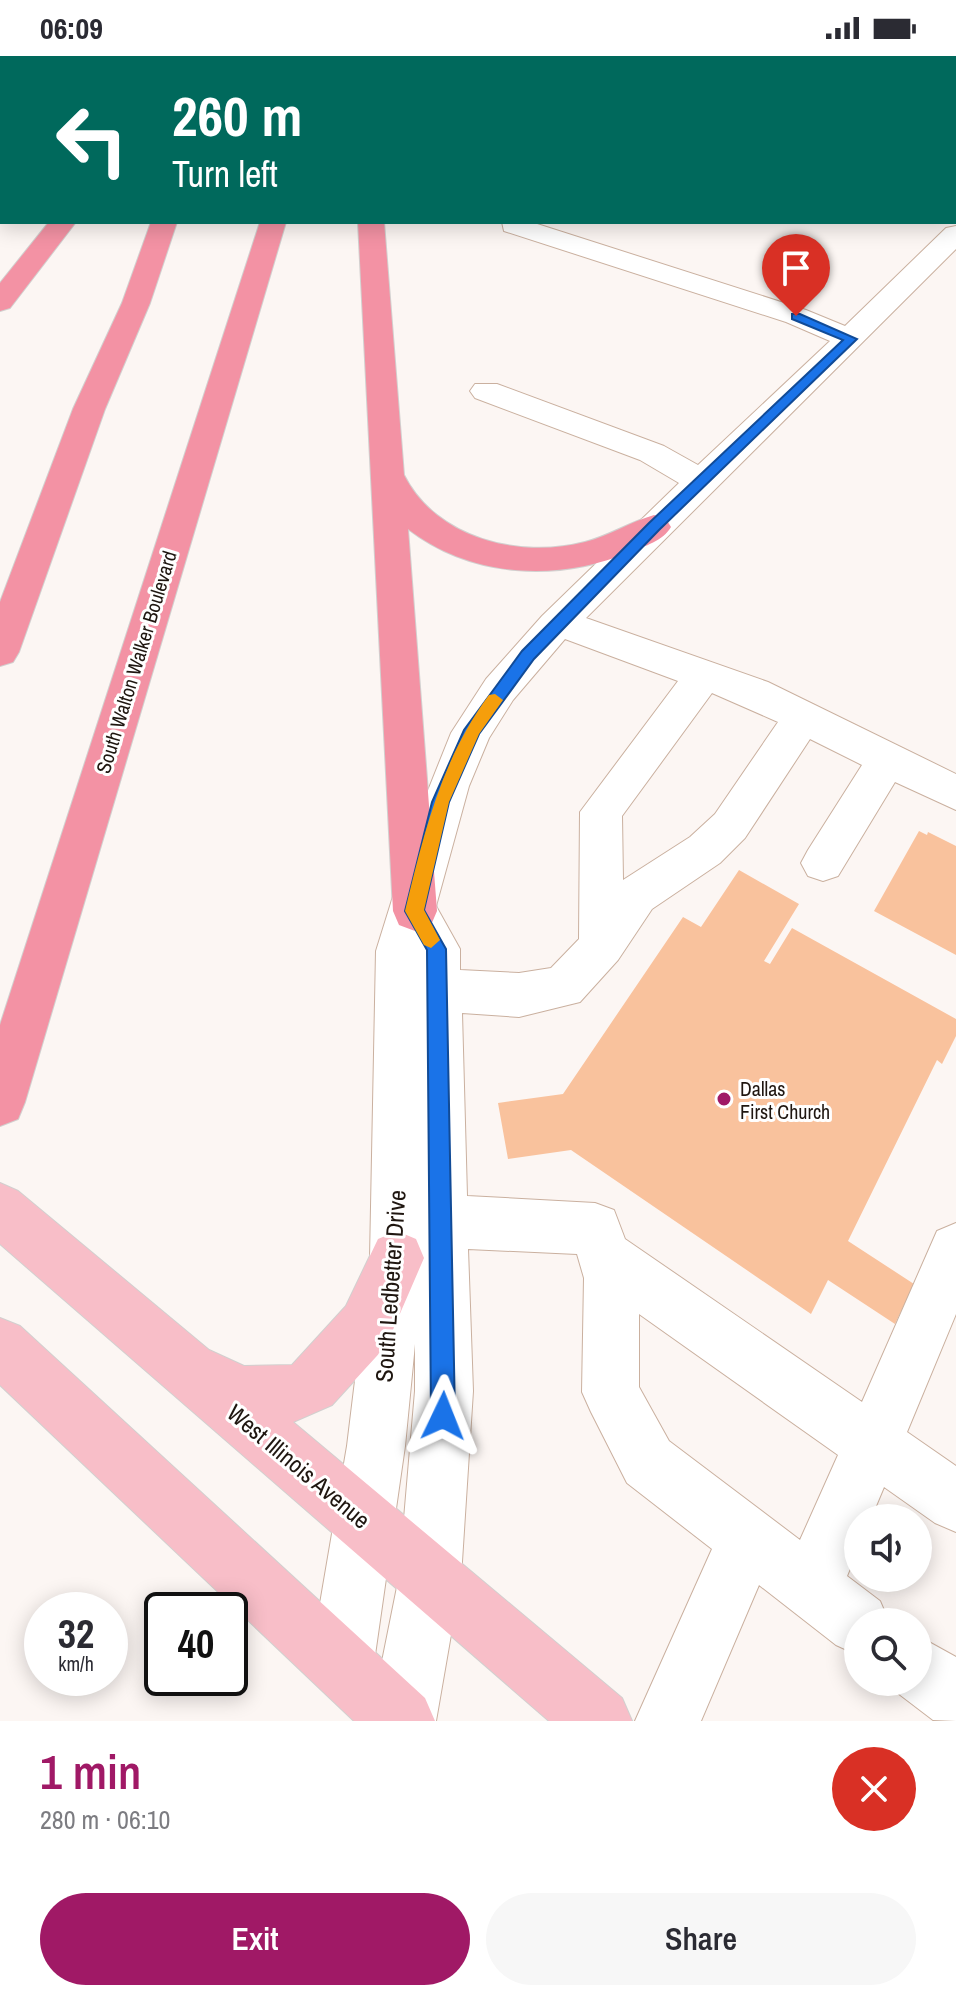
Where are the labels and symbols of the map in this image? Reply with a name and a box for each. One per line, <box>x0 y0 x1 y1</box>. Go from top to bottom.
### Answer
pin <box>762 234 830 316</box>
street label: South Walton Walker Boulevard <box>89 547 183 777</box>
place label: Dallas First Church <box>740 1075 830 1125</box>
marker: Dallas First Church <box>715 1090 733 1108</box>
street label: South Ledbetter Drive <box>367 1189 413 1383</box>
position arrow <box>401 1374 485 1458</box>
street label: West Illinois Avenue <box>221 1397 377 1535</box>
speed limit sign: 40 <box>144 1592 248 1696</box>

